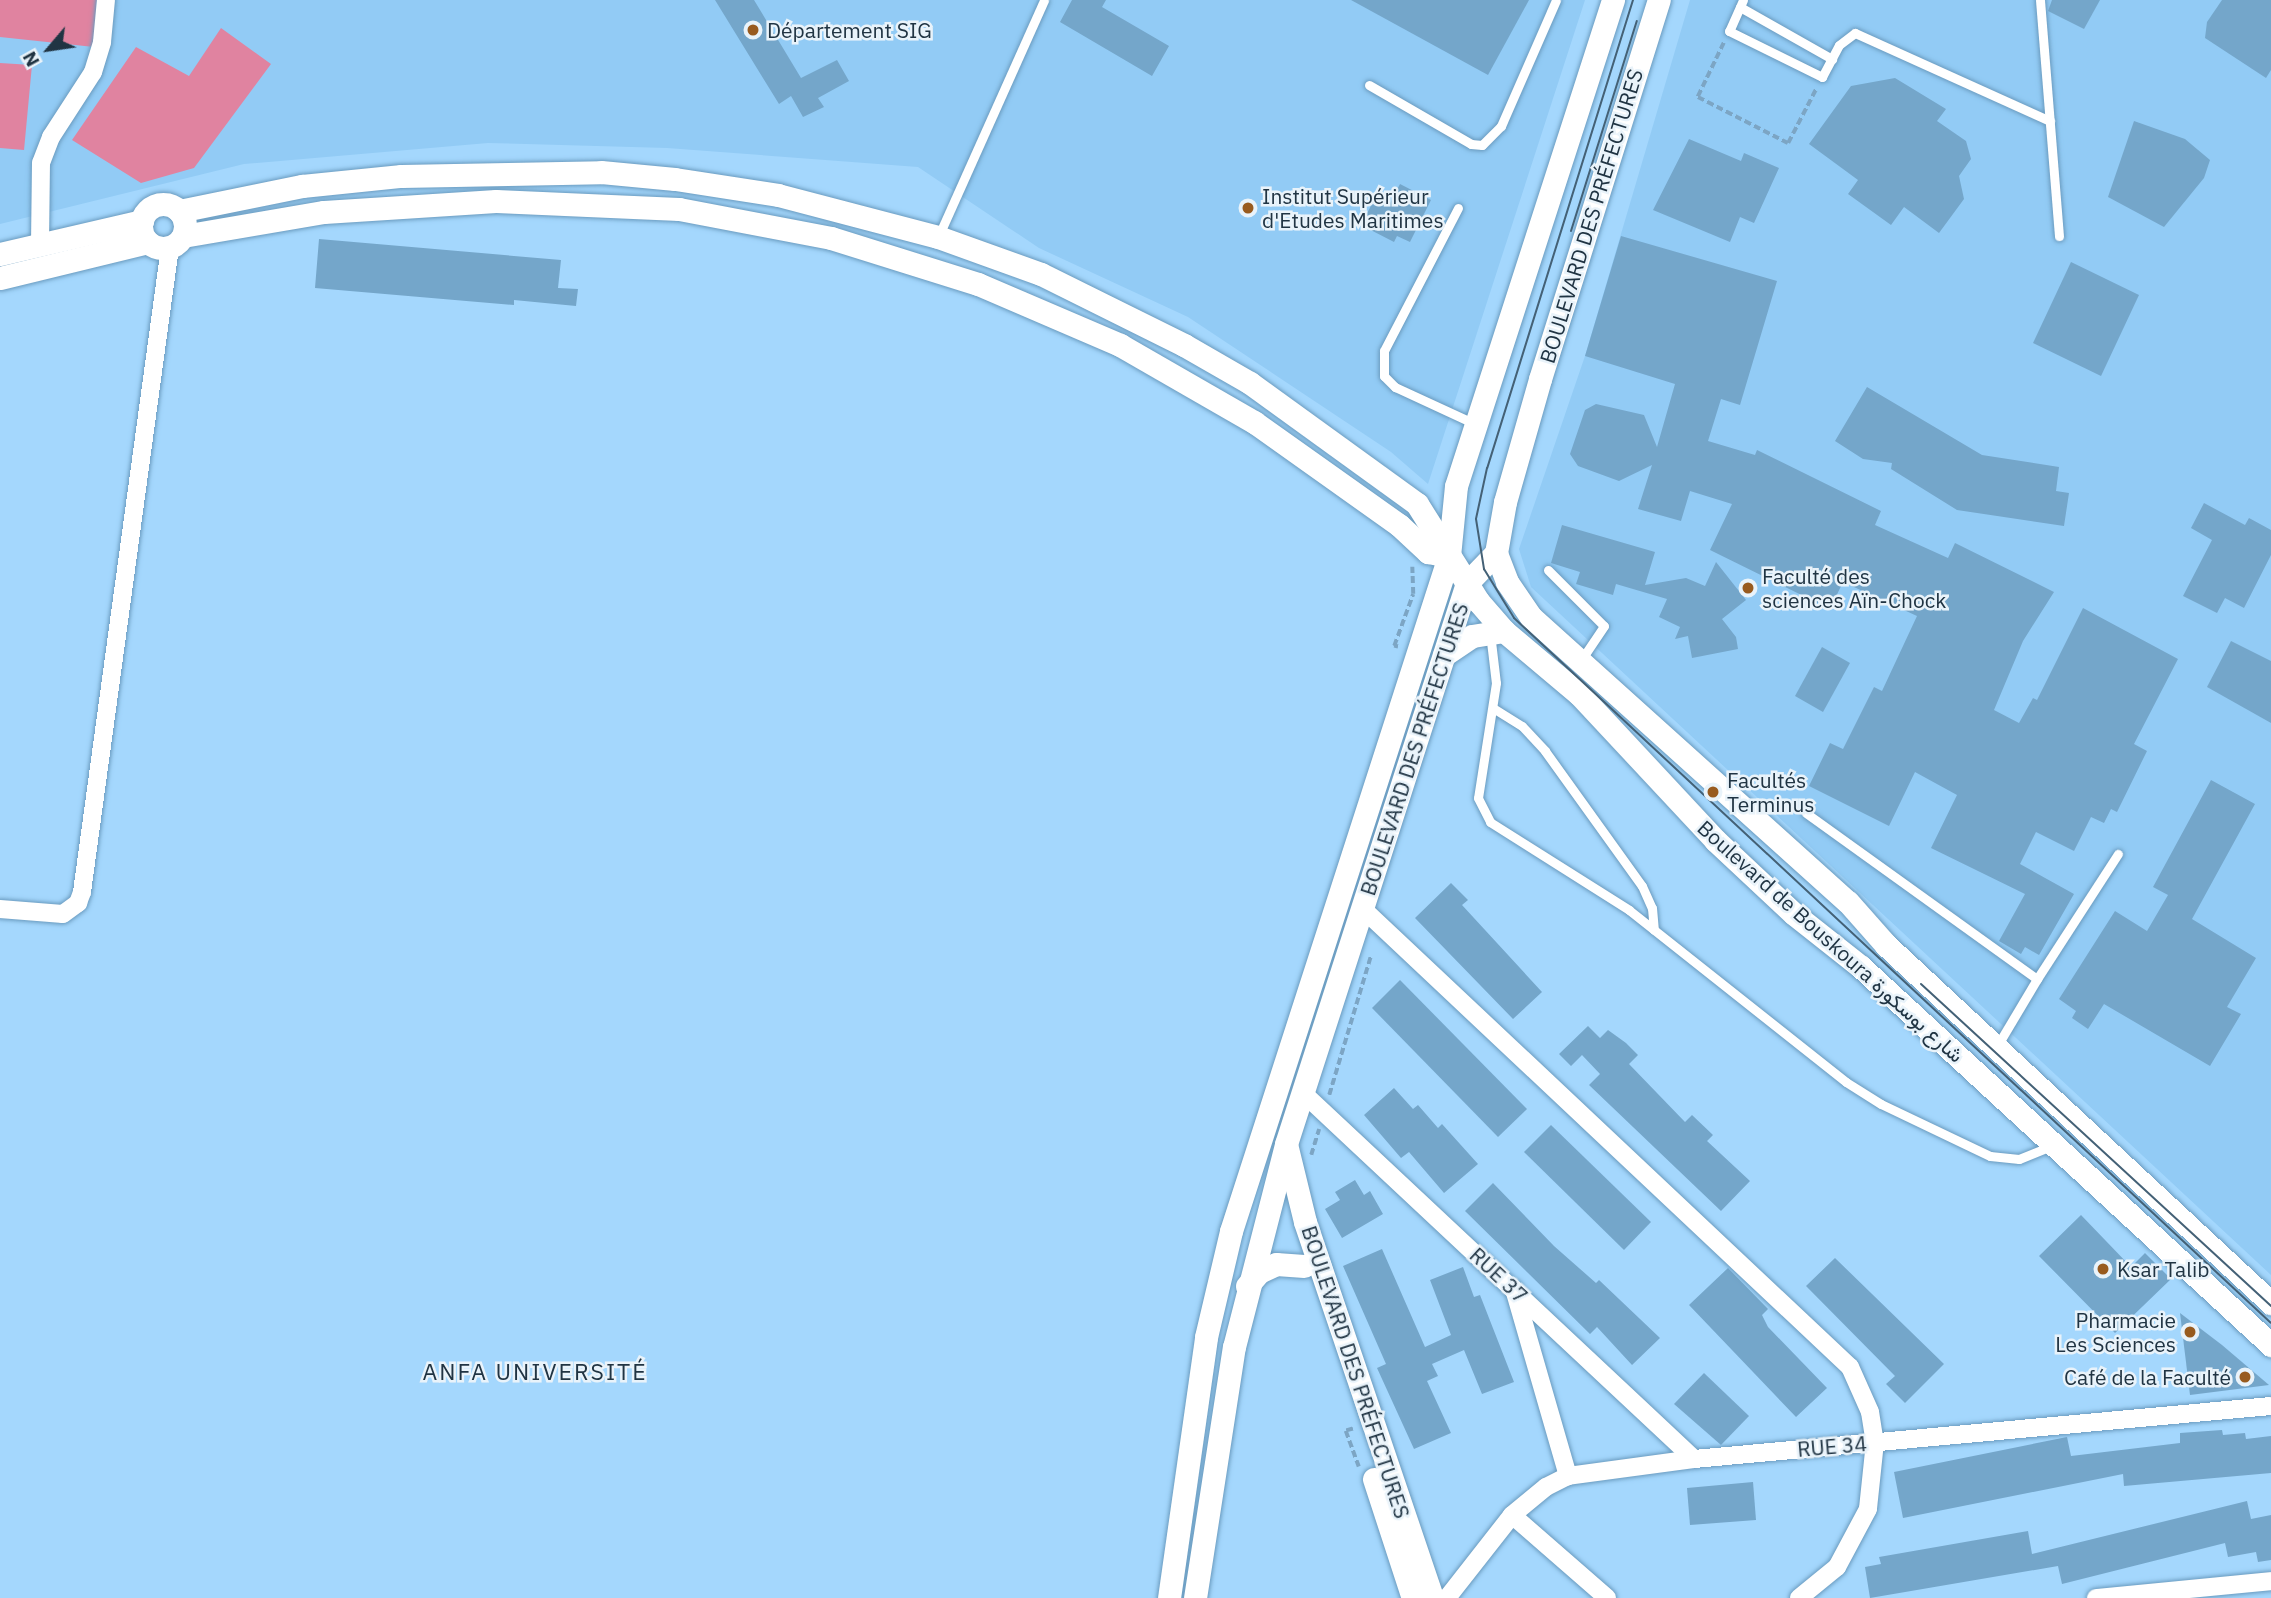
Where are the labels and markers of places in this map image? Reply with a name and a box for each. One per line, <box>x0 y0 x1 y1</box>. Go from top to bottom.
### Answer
place label: Département SIG <box>767 17 932 43</box>
marker: Département SIG <box>745 22 761 38</box>
place label: Institut Supérieur d'Etudes Maritimes <box>1262 183 1444 233</box>
marker: Institut Supérieur d'Etudes Maritimes <box>1240 200 1256 216</box>
place label: Faculté des sciences Aïn-Chock <box>1762 563 1946 613</box>
marker: Faculté des sciences Aïn-Chock <box>1740 580 1756 596</box>
place label: Facultés Terminus <box>1727 767 1815 817</box>
marker: Facultés Terminus <box>1705 784 1721 800</box>
place label: Ksar Talib <box>2117 1256 2209 1282</box>
marker: Ksar Talib <box>2095 1261 2111 1277</box>
place label: Pharmacie Les Sciences <box>2055 1307 2176 1357</box>
marker: Pharmacie Les Sciences <box>2182 1324 2198 1340</box>
place label: Café de la Faculté <box>2064 1364 2231 1390</box>
marker: Café de la Faculté <box>2237 1369 2253 1385</box>

